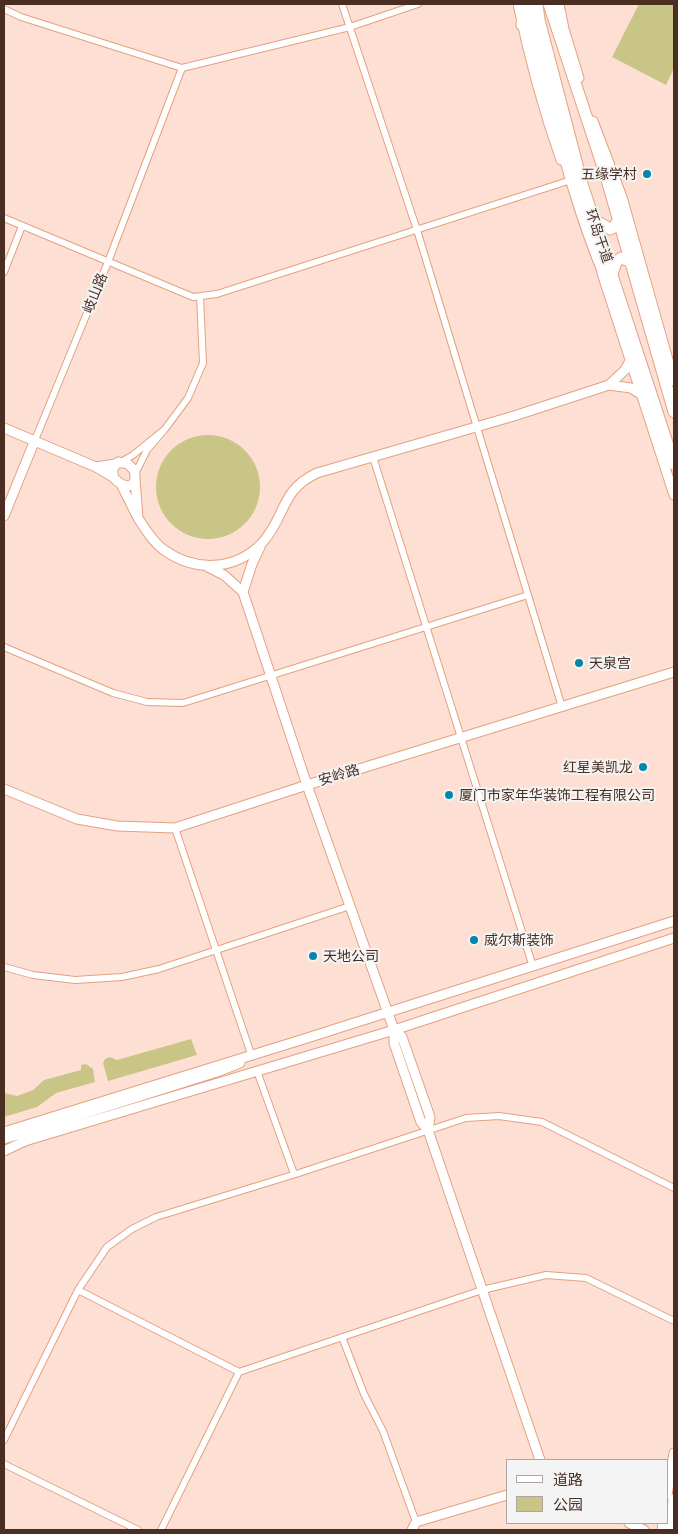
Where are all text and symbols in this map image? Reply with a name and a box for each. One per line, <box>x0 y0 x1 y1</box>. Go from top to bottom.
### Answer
place label: 五缘学村 <box>581 166 637 182</box>
marker: 五缘学村 <box>641 168 653 180</box>
street label: 环岛干道 <box>582 207 616 265</box>
street label: 岐山路 <box>79 270 111 316</box>
place label: 天泉宫 <box>589 655 631 671</box>
marker: 天泉宫 <box>573 657 585 669</box>
place label: 红星美凯龙 <box>563 759 633 775</box>
street label: 安岭路 <box>316 761 362 789</box>
marker: 红星美凯龙 <box>637 761 649 773</box>
place label: 厦门市家年华装饰工程有限公司 <box>459 787 655 803</box>
marker: 厦门市家年华装饰工程有限公司 <box>443 789 455 801</box>
place label: 威尔斯装饰 <box>484 932 554 948</box>
marker: 威尔斯装饰 <box>468 934 480 946</box>
place label: 天地公司 <box>323 948 379 964</box>
marker: 天地公司 <box>307 950 319 962</box>
legend <box>506 1459 668 1524</box>
text: 道路 <box>553 1471 583 1488</box>
text: 公园 <box>553 1496 583 1513</box>

